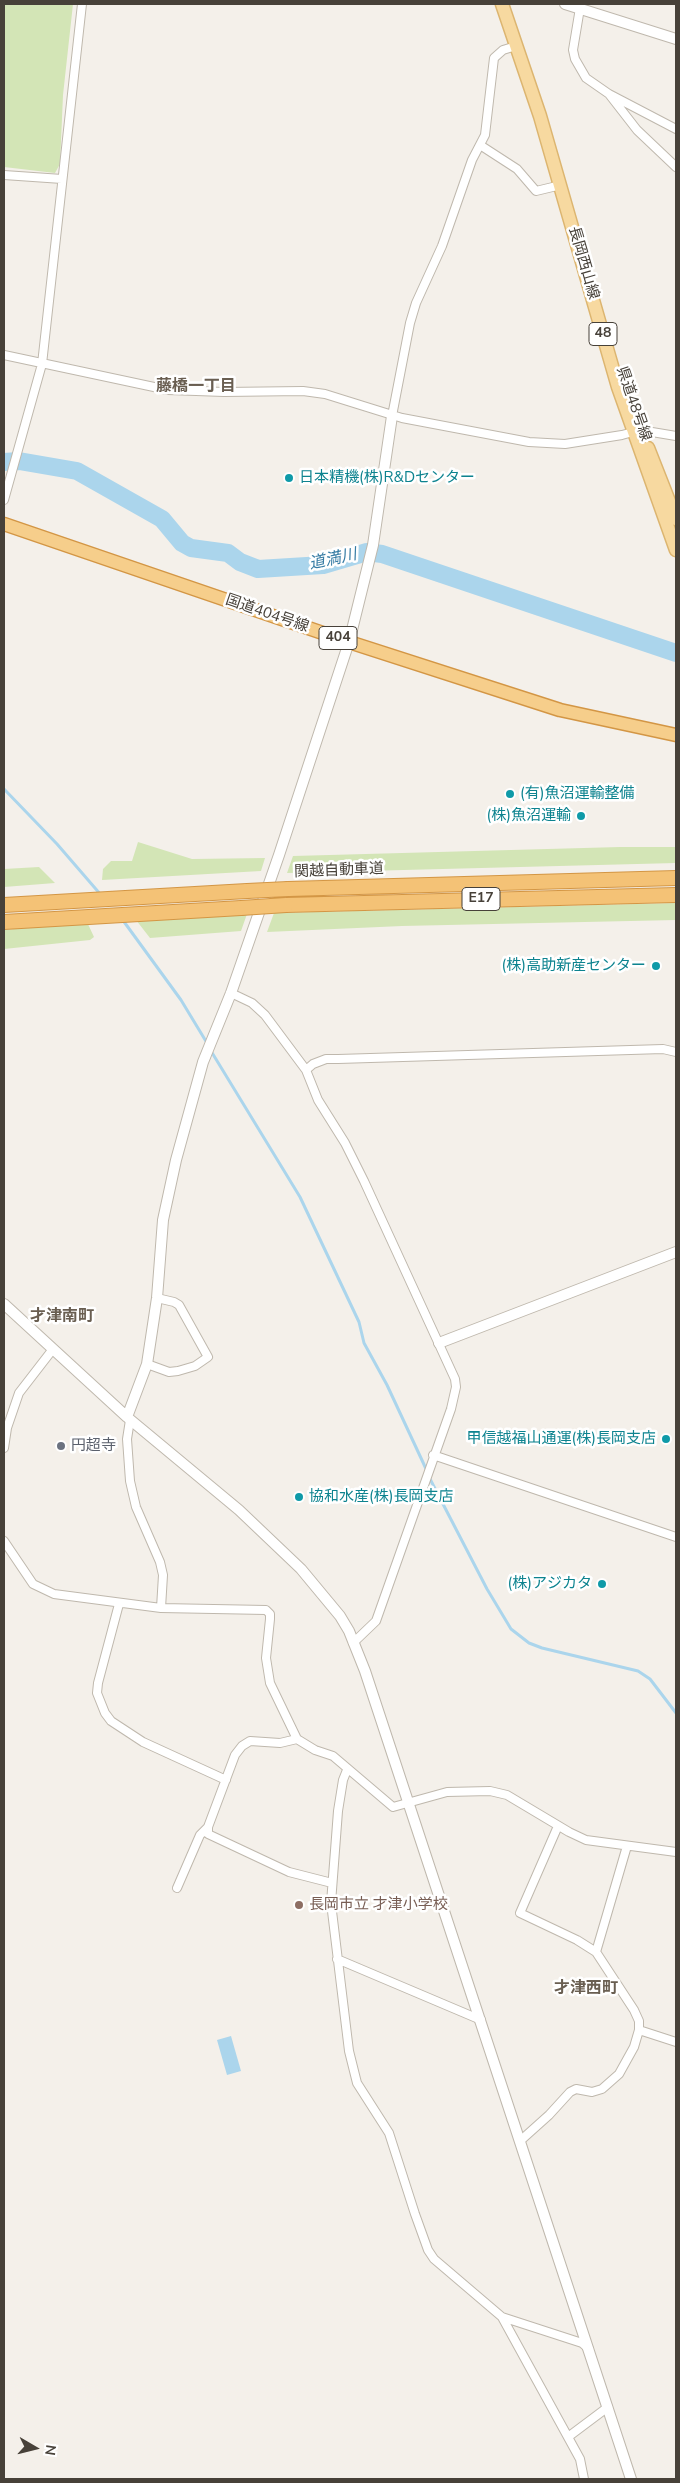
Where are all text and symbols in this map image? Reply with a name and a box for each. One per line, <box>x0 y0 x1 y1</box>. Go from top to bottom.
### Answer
street label: 長岡西山線 <box>564 224 602 302</box>
road number: 48 <box>589 322 617 346</box>
street label: 県道48号線 <box>612 364 654 444</box>
district label: 藤橋一丁目 <box>156 377 236 397</box>
place label: 日本精機(株)R&Dセンター <box>299 469 475 487</box>
marker: 日本精機(株)R&Dセンター <box>283 472 295 484</box>
water label: 道満川 <box>308 546 358 574</box>
street label: 国道404号線 <box>223 591 311 637</box>
road number: 404 <box>319 626 357 650</box>
place label: (有)魚沼運輸整備 <box>520 785 635 803</box>
marker: (有)魚沼運輸整備 <box>504 788 516 800</box>
place label: (株)魚沼運輸 <box>486 807 571 825</box>
marker: (株)魚沼運輸 <box>575 810 587 822</box>
street label: 関越自動車道 <box>294 860 384 882</box>
road number: E17 <box>462 888 500 911</box>
place label: (株)高助新産センター <box>501 957 646 975</box>
marker: (株)高助新産センター <box>650 960 662 972</box>
district label: 才津南町 <box>30 1307 94 1327</box>
place label: 甲信越福山通運(株)長岡支店 <box>466 1430 656 1448</box>
marker: 甲信越福山通運(株)長岡支店 <box>660 1433 672 1445</box>
place label: 円超寺 <box>71 1437 116 1455</box>
marker: 円超寺 <box>55 1440 67 1452</box>
place label: 協和水産(株)長岡支店 <box>309 1488 454 1506</box>
marker: 協和水産(株)長岡支店 <box>293 1491 305 1503</box>
place label: (株)アジカタ <box>507 1575 592 1593</box>
marker: (株)アジカタ <box>596 1578 608 1590</box>
place label: 長岡市立 才津小学校 <box>309 1896 448 1914</box>
marker: 長岡市立 才津小学校 <box>293 1899 305 1911</box>
district label: 才津西町 <box>554 1979 618 1999</box>
north arrow <box>10 2423 60 2473</box>
text: N <box>40 2444 60 2457</box>

